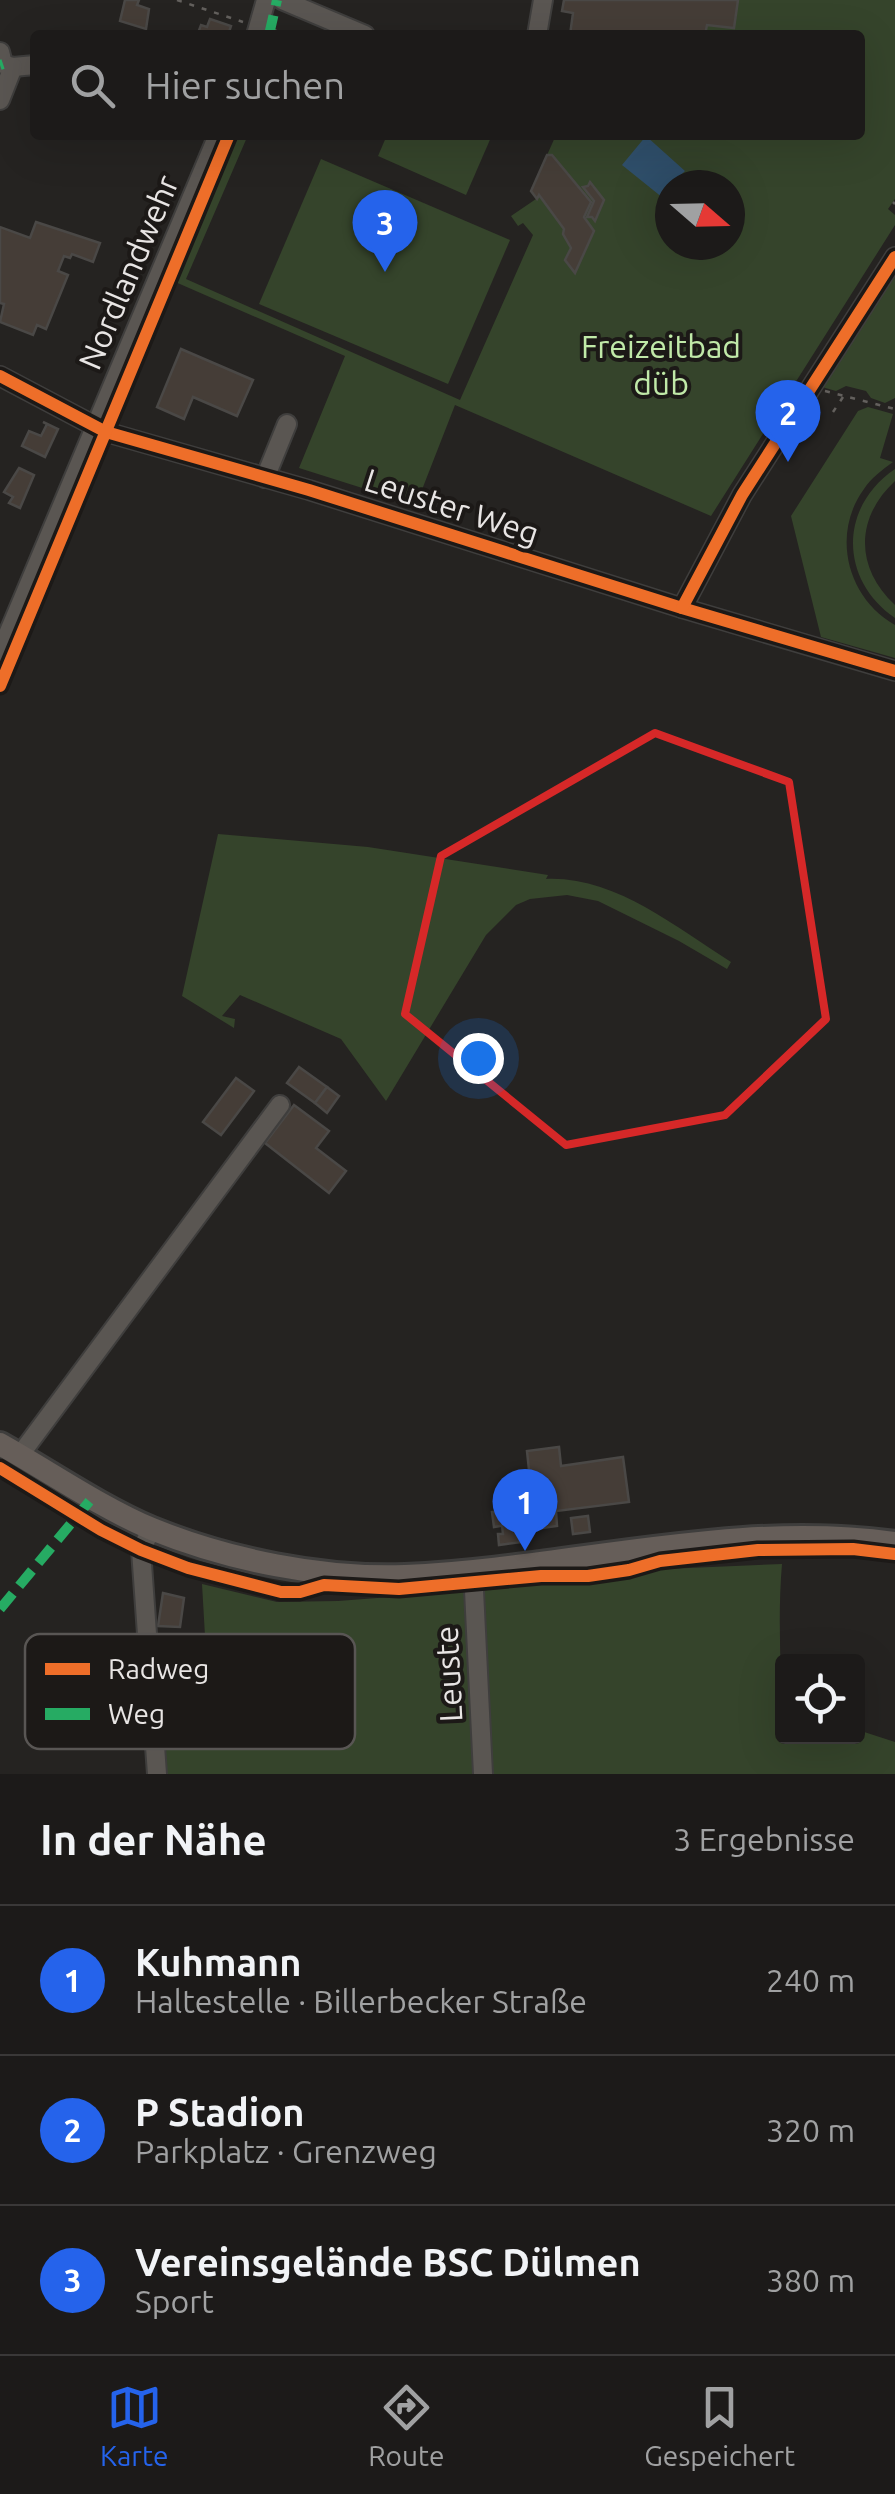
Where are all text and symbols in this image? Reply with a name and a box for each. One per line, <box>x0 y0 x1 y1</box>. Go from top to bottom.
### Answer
search box <box>30 30 865 140</box>
icon: search <box>65 58 120 113</box>
text: Hier suchen <box>145 64 345 106</box>
street label: Nordlandwehr <box>71 170 185 374</box>
north arrow <box>655 170 745 260</box>
pin: 3 <box>352 190 418 272</box>
park label: Freizeitbad düb <box>581 328 741 401</box>
pin: 2 <box>756 380 820 462</box>
street label: Leuster Weg <box>360 461 544 551</box>
your location <box>453 1033 504 1084</box>
pin: 1 <box>492 1468 558 1551</box>
street label: Leuste <box>428 1625 468 1723</box>
legend <box>25 1634 355 1749</box>
text: Radweg <box>108 1653 209 1684</box>
map controls <box>775 1654 865 1744</box>
button: locate <box>775 1654 865 1744</box>
text: Weg <box>108 1698 165 1729</box>
text: In der Nähe <box>40 1816 267 1863</box>
text: 3 Ergebnisse <box>673 1821 855 1857</box>
text: Kuhmann <box>135 1941 302 1983</box>
text: 1 <box>63 1962 82 1998</box>
text: 240 m <box>766 1962 855 1998</box>
text: Haltestelle · Billerbecker Straße <box>135 1983 587 2019</box>
text: P Stadion <box>135 2091 305 2133</box>
text: 2 <box>63 2112 82 2148</box>
text: 320 m <box>766 2112 855 2148</box>
text: Parkplatz · Grenzweg <box>135 2133 437 2169</box>
text: Vereinsgelände BSC Dülmen <box>135 2241 641 2283</box>
text: 3 <box>63 2262 82 2298</box>
text: 380 m <box>766 2262 855 2298</box>
text: Sport <box>135 2283 214 2319</box>
tab: Karte <box>100 2380 168 2471</box>
tab: Route <box>368 2380 444 2471</box>
tab: Gespeichert <box>644 2380 795 2471</box>

